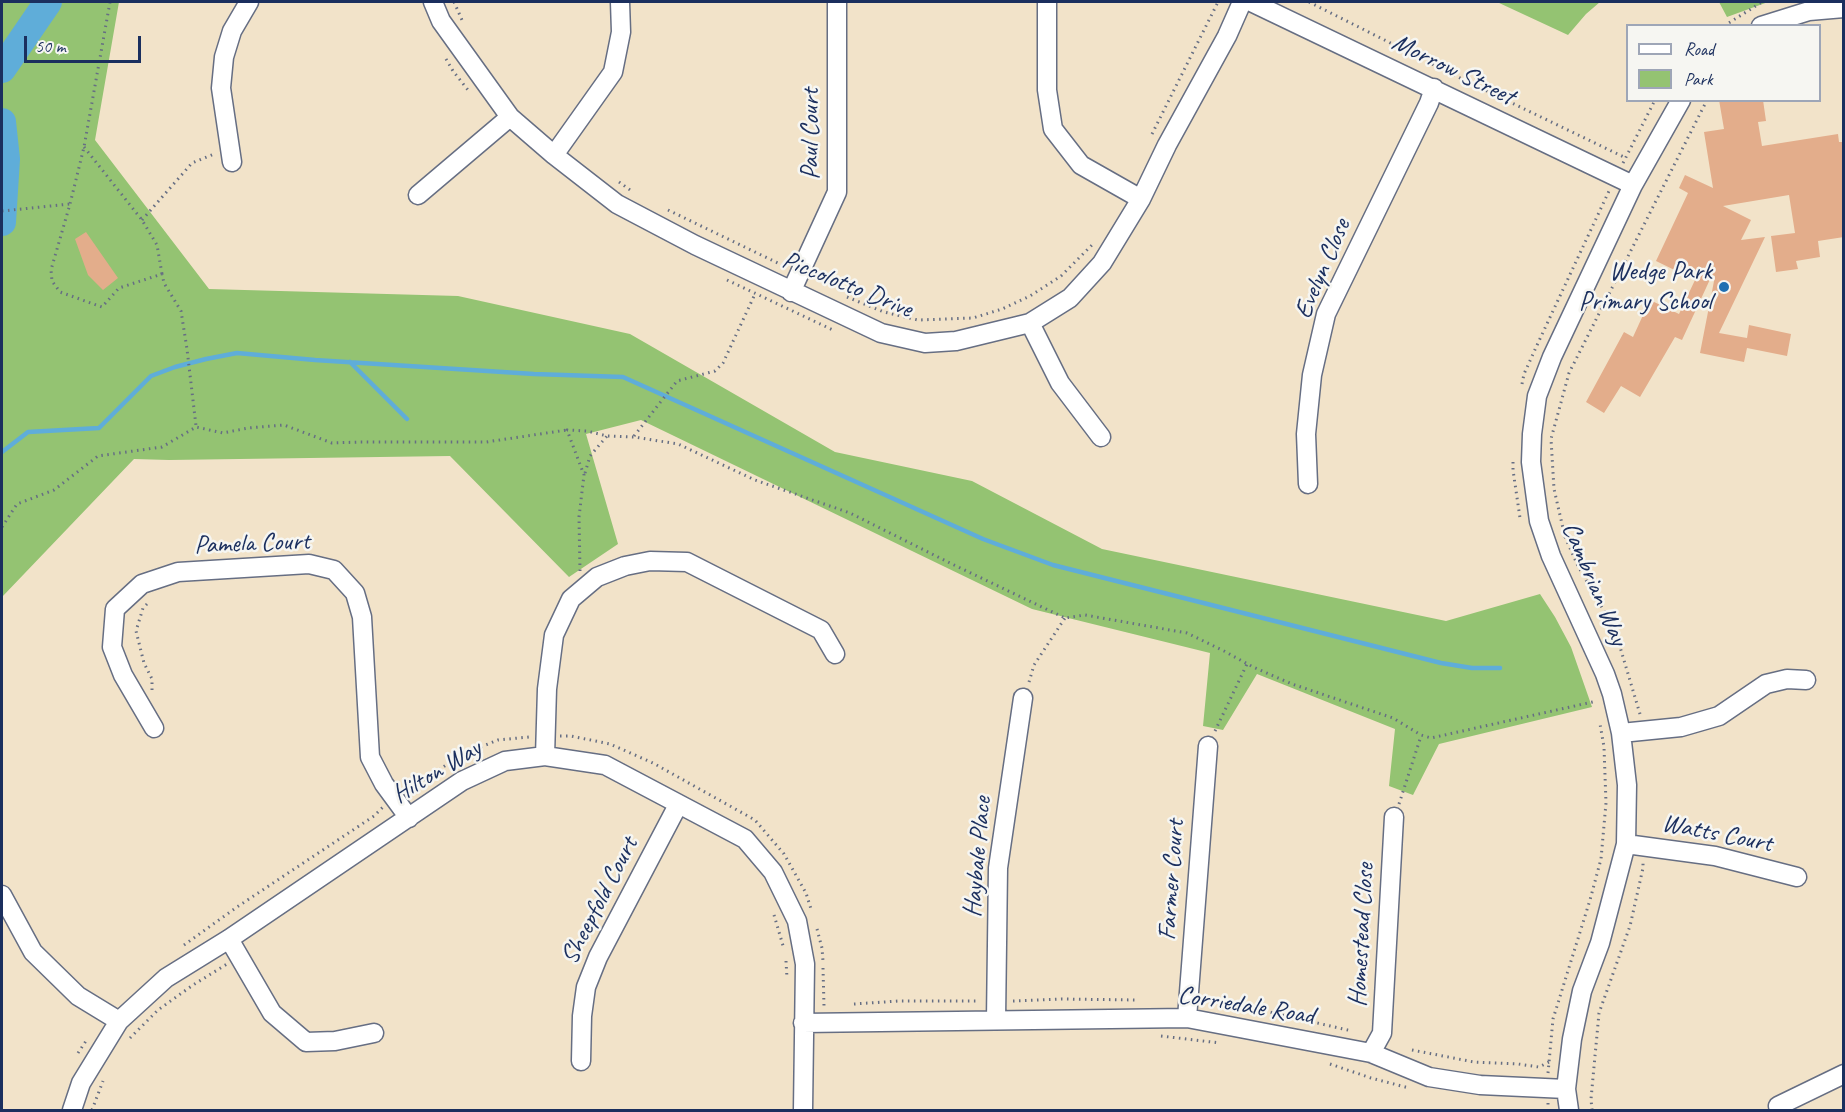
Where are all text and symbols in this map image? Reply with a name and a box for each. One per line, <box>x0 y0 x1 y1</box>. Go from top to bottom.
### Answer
scale bar <box>27 24 144 62</box>
legend <box>1626 24 1821 102</box>
street label: Morrow Street <box>1387 27 1519 113</box>
text: 50 m <box>35 35 66 57</box>
text: Road <box>1684 38 1714 60</box>
text: Park <box>1684 68 1713 90</box>
street label: Paul Court <box>795 88 827 180</box>
street label: Evelyn Close <box>1288 215 1358 323</box>
street label: Piccolotto Drive <box>777 245 917 325</box>
place label: Wedge Park Primary School <box>1579 256 1712 318</box>
marker: Wedge Park Primary School <box>1717 280 1731 294</box>
street label: Cambrian Way <box>1554 518 1634 650</box>
street label: Pamela Court <box>194 526 310 562</box>
street label: Hilton Way <box>387 733 487 811</box>
street label: Haybale Place <box>957 795 999 919</box>
street label: Watts Court <box>1659 808 1775 860</box>
street label: Farmer Court <box>1152 819 1192 941</box>
street label: Sheepfold Court <box>555 832 645 970</box>
street label: Homestead Close <box>1343 862 1381 1008</box>
street label: Corriedale Road <box>1176 980 1316 1032</box>

